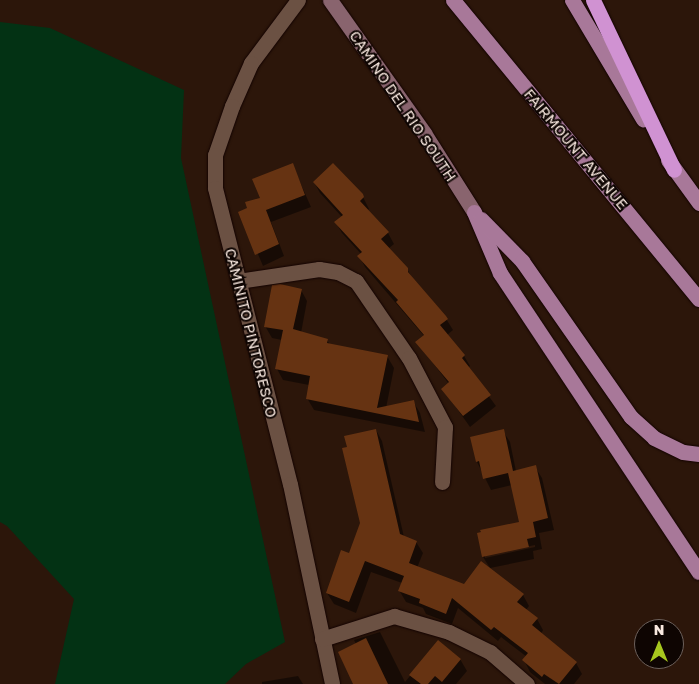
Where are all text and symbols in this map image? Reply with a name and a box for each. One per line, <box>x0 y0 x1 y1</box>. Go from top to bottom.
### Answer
street label: CAMINO DEL RIO SOUTH <box>346 27 460 185</box>
street label: FAIRMOUNT AVENUE <box>520 85 632 213</box>
street label: CAMINITO PINTORESCO <box>221 247 281 419</box>
north arrow <box>634 619 684 669</box>
text: N <box>654 621 664 638</box>

